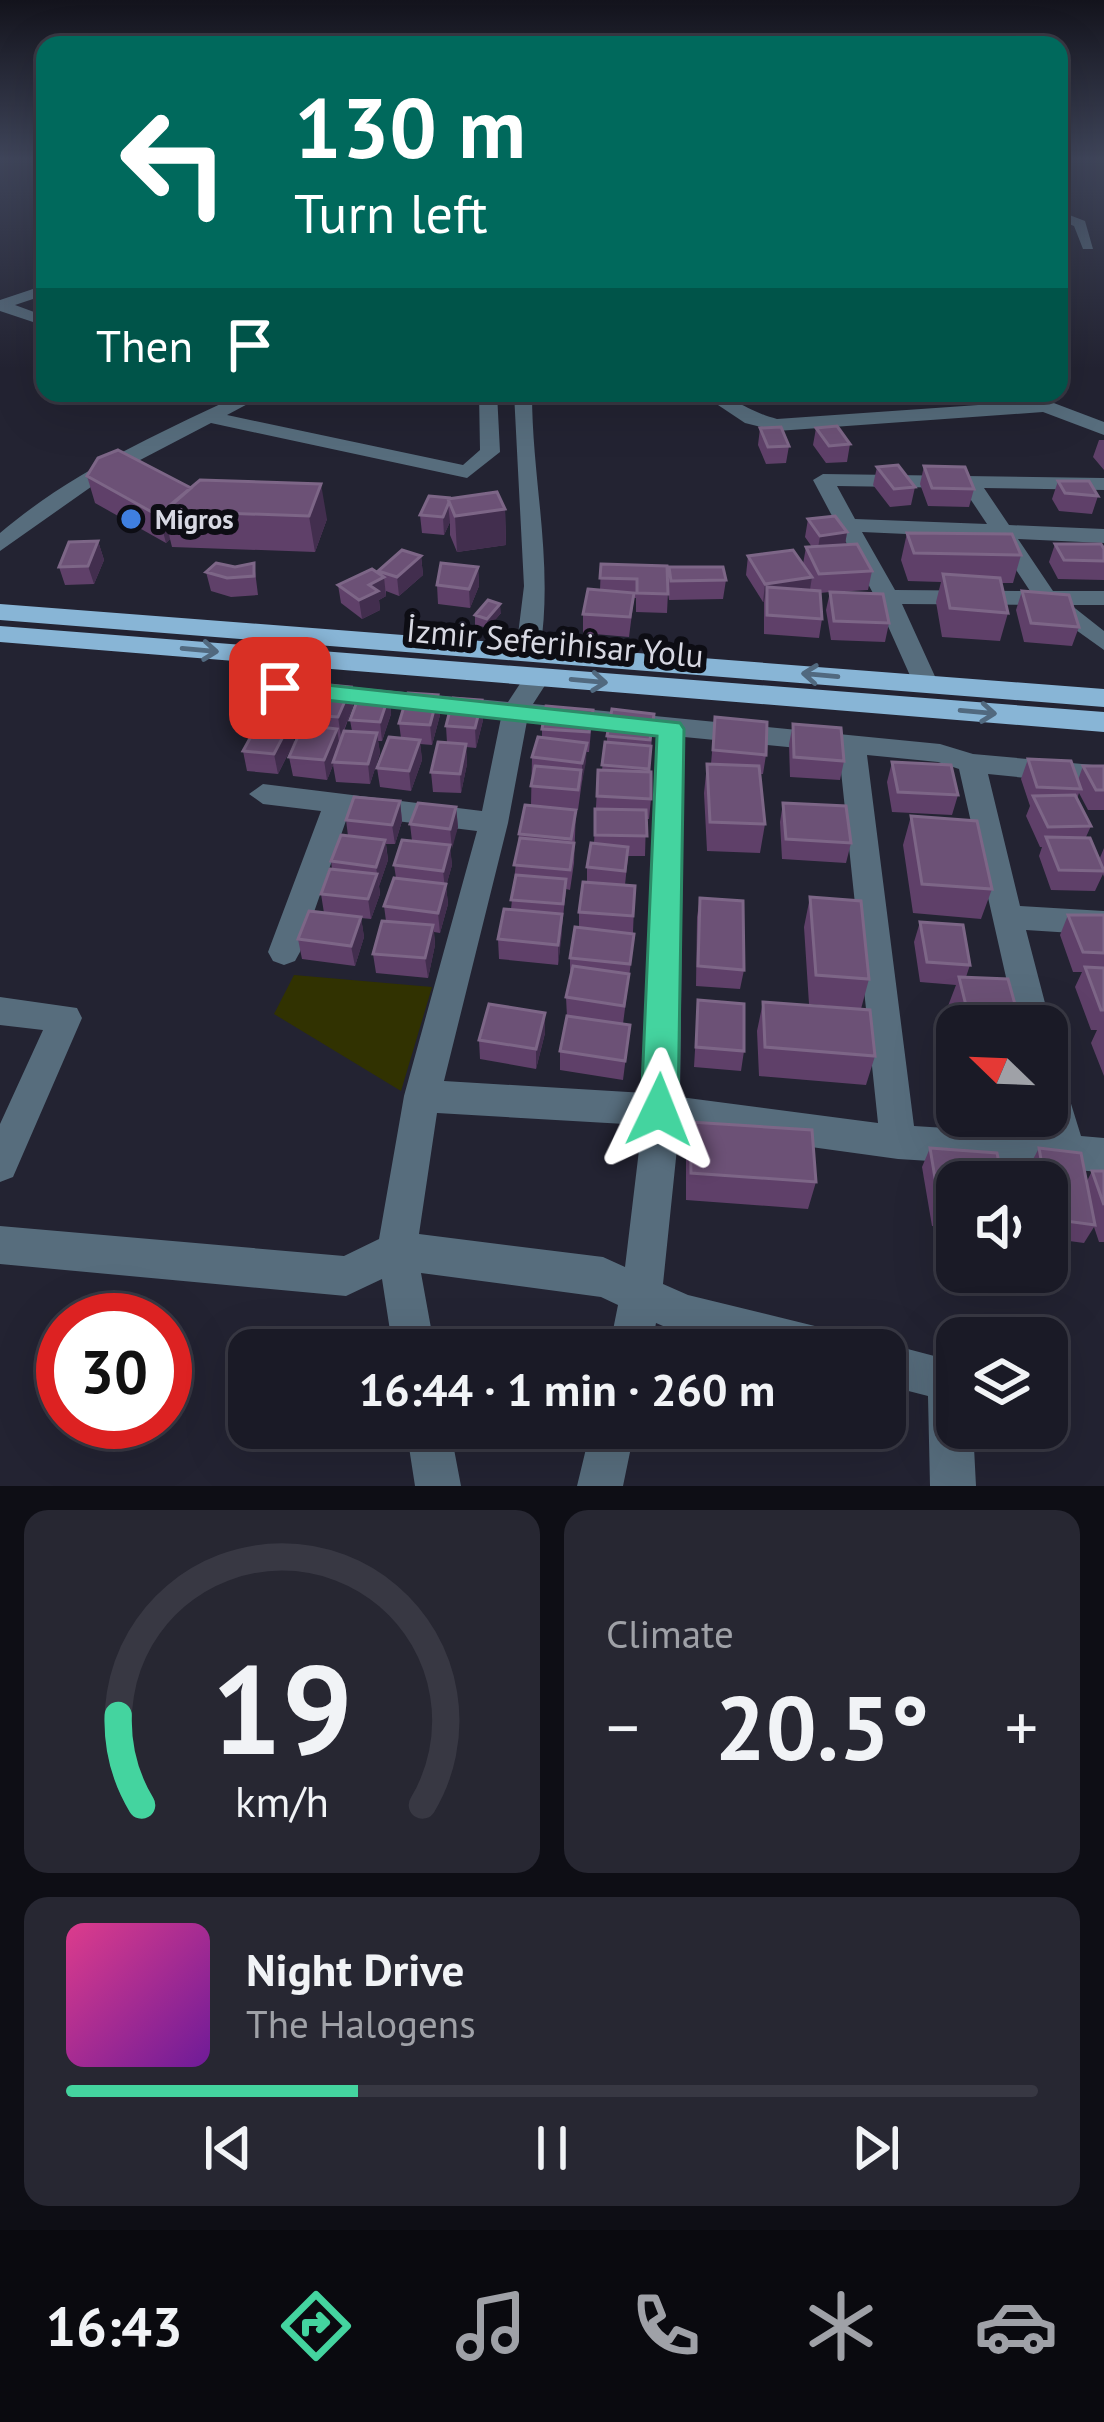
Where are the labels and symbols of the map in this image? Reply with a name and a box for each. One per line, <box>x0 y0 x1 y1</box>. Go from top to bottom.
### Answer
place label: Migros <box>155 502 234 536</box>
marker: Migros <box>118 506 144 532</box>
street label: İzmir Seferihisar Yolu <box>405 608 705 676</box>
pin <box>229 637 331 739</box>
one-way arrow <box>180 638 219 661</box>
one-way arrow <box>801 663 840 686</box>
one-way arrow <box>569 669 608 692</box>
one-way arrow <box>958 701 997 724</box>
north arrow <box>936 1005 1068 1137</box>
position arrow <box>596 1047 722 1173</box>
speed limit sign: 30 <box>36 1293 192 1449</box>

